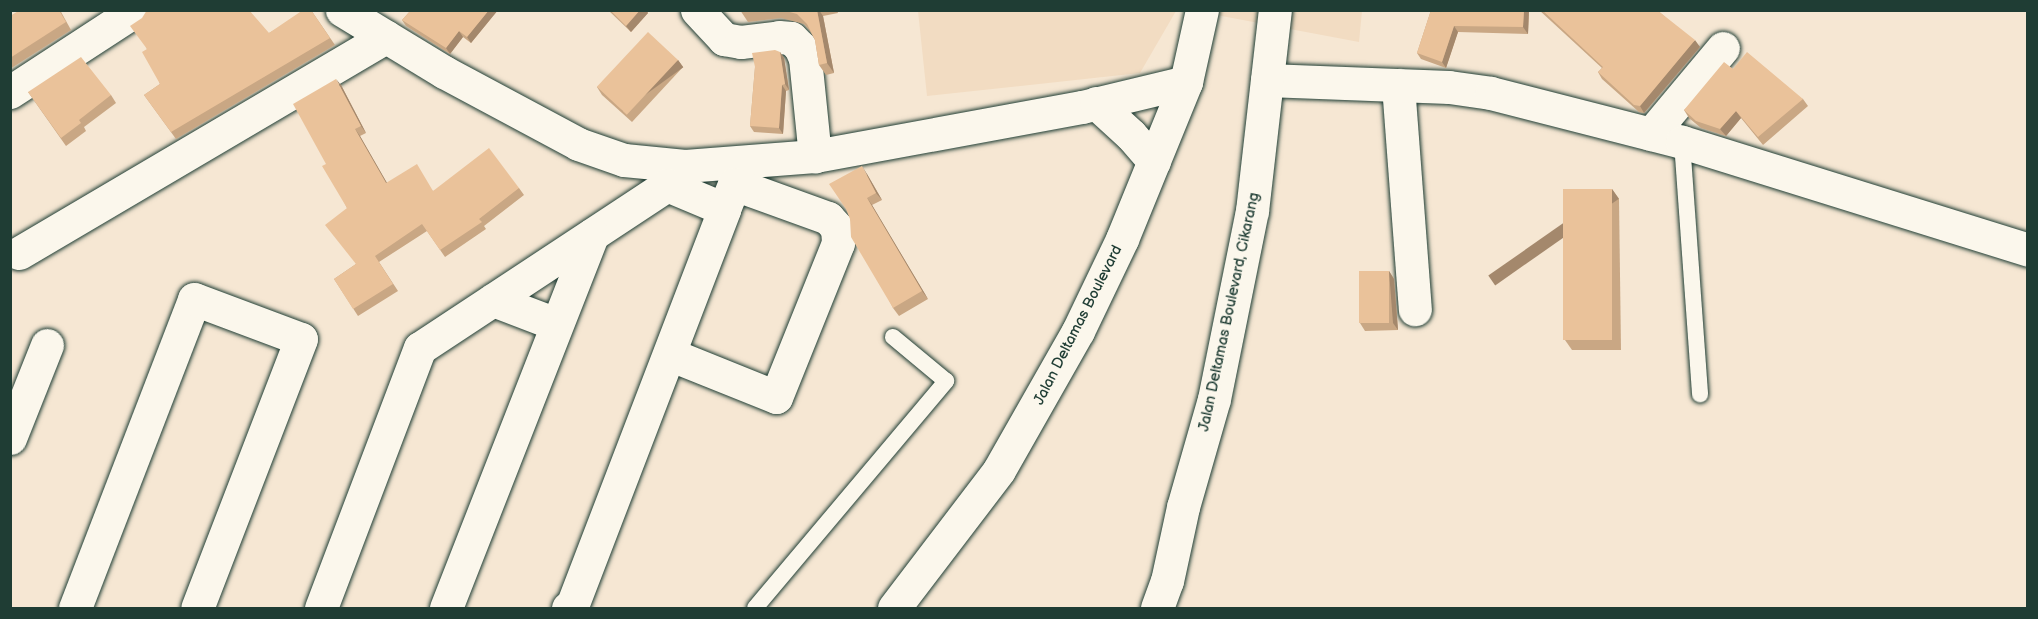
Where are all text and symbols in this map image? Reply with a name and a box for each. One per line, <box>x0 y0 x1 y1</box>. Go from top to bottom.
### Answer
street label: Jalan Deltamas Boulevard, Cikarang <box>1195 191 1263 433</box>
street label: Jalan Deltamas Boulevard <box>1030 242 1126 408</box>

